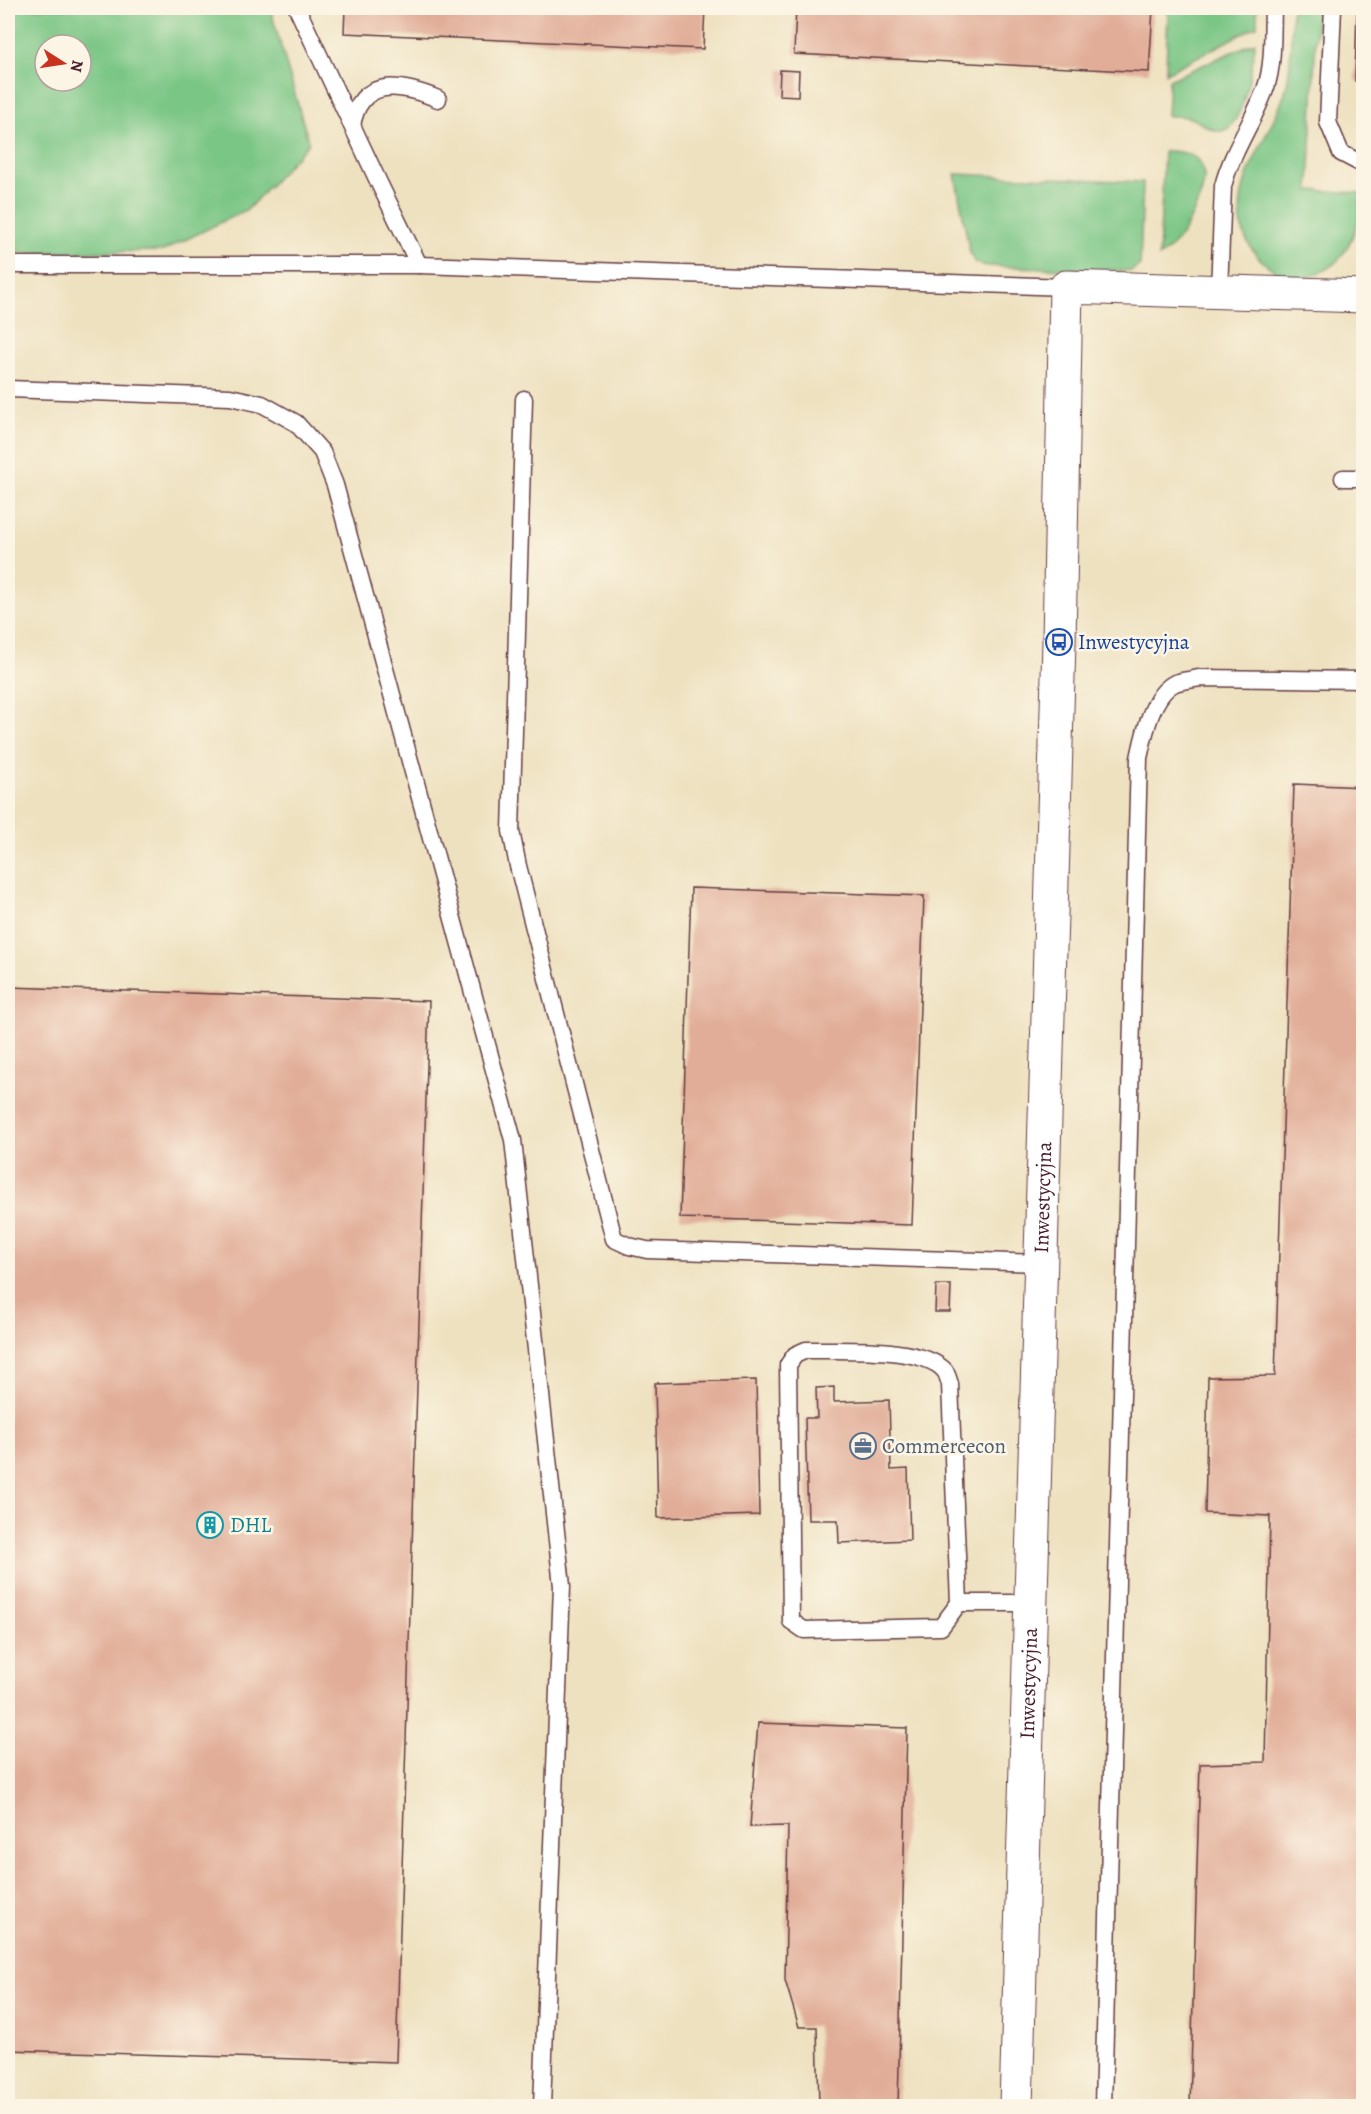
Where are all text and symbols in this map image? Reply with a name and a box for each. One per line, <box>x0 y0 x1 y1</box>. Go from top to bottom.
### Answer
north arrow <box>33 33 93 93</box>
text: N <box>65 58 89 74</box>
bus stop icon: Inwestycyjna <box>1044 627 1074 657</box>
place label: Inwestycyjna <box>1078 628 1190 656</box>
street label: Inwestycyjna <box>1027 1141 1058 1254</box>
office icon: Commercecon <box>848 1431 878 1461</box>
place label: Commercecon <box>882 1432 1006 1460</box>
building icon: DHL <box>195 1510 225 1540</box>
place label: DHL <box>230 1511 272 1539</box>
street label: Inwestycyjna <box>1013 1627 1044 1739</box>

